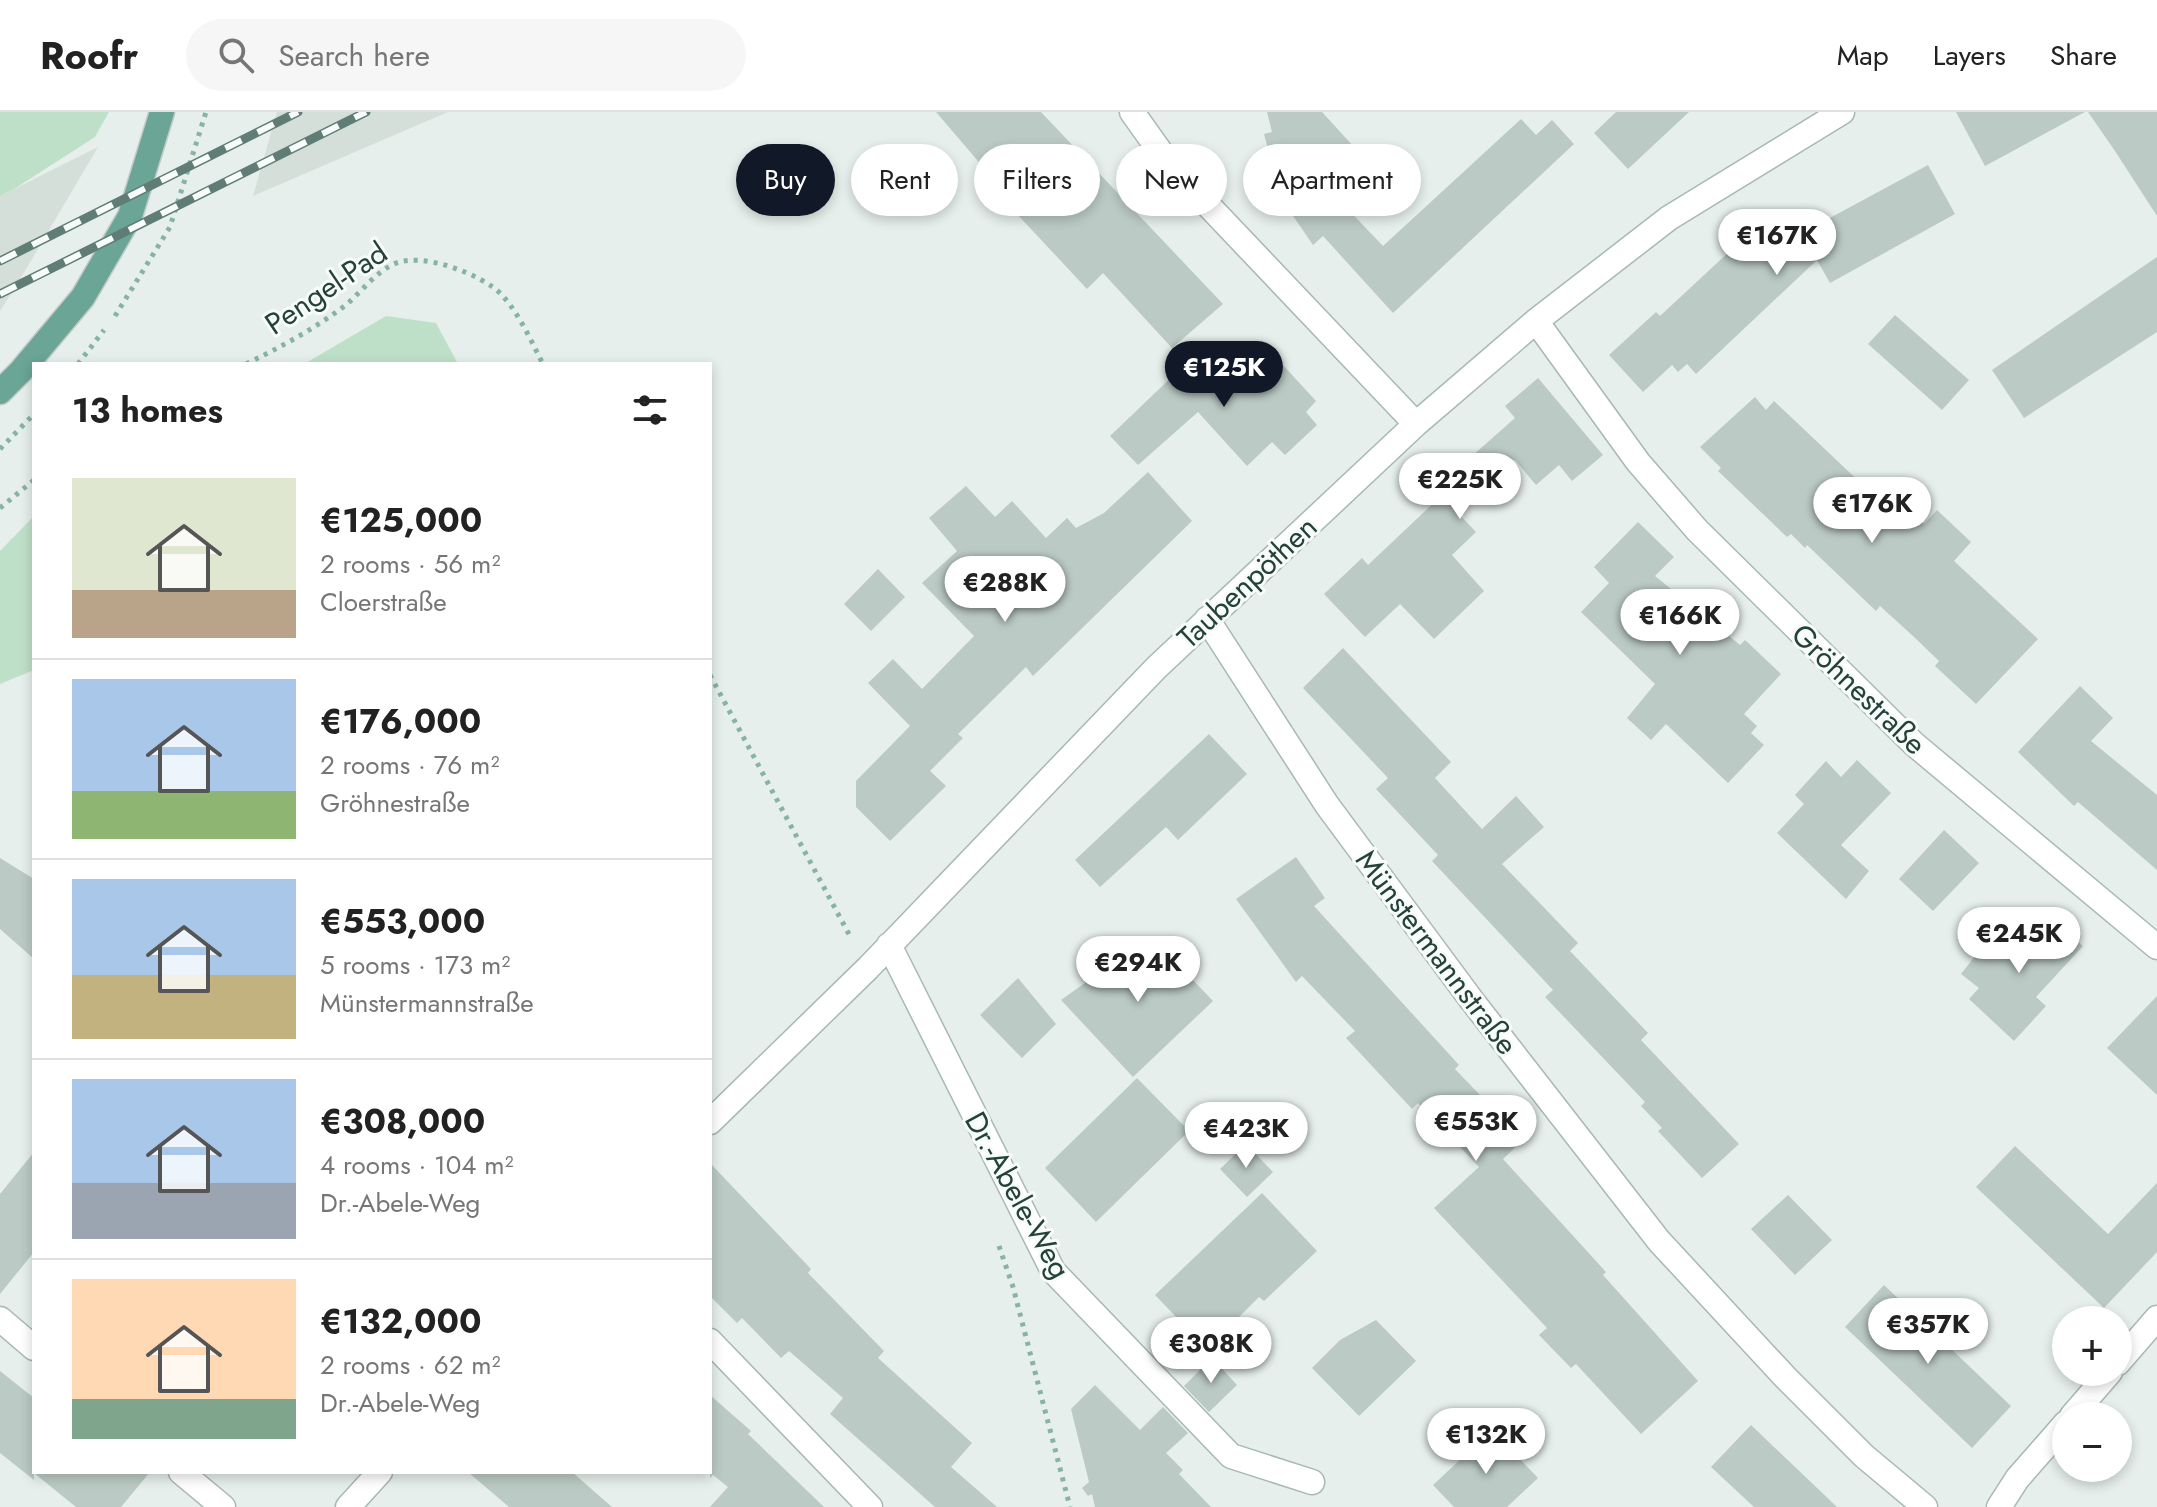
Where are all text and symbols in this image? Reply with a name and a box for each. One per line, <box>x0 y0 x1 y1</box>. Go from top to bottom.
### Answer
search box <box>186 19 746 91</box>
text: Roofr <box>40 28 138 83</box>
icon: search <box>214 33 258 77</box>
text: Search here <box>278 34 430 77</box>
text: Map <box>1837 35 1889 76</box>
text: Layers <box>1933 35 2006 76</box>
text: Share <box>2050 35 2117 76</box>
chip: Buy <box>736 144 835 216</box>
chip: Rent <box>851 144 958 216</box>
chip: Filters <box>974 144 1100 216</box>
chip: New <box>1116 144 1227 216</box>
chip: Apartment <box>1243 144 1421 216</box>
pin: €167K <box>1721 209 1833 277</box>
text: €167K <box>1736 216 1818 254</box>
street label: Pengel-Pad <box>256 231 396 345</box>
pin: €125K <box>1168 341 1280 409</box>
text: €125K <box>1183 348 1265 386</box>
text: 13 homes <box>72 386 223 435</box>
icon: filters <box>628 388 672 432</box>
pin: €225K <box>1404 453 1516 521</box>
text: €225K <box>1417 460 1503 498</box>
pin: €176K <box>1816 477 1928 545</box>
text: €176K <box>1831 484 1913 522</box>
text: €125,000 <box>320 496 482 545</box>
street label: Taubenpöthen <box>1168 506 1326 658</box>
icon: home <box>136 510 232 606</box>
text: 2 rooms · 56 m² <box>320 545 500 583</box>
pin: €288K <box>949 556 1061 624</box>
text: €288K <box>963 563 1047 601</box>
text: Cloerstraße <box>320 583 447 621</box>
pin: €166K <box>1624 589 1736 657</box>
text: €166K <box>1638 596 1722 634</box>
street label: Gröhnestraße <box>1782 614 1936 764</box>
text: €176,000 <box>320 697 481 746</box>
icon: home <box>136 711 232 807</box>
text: 2 rooms · 76 m² <box>320 746 499 784</box>
text: Gröhnestraße <box>320 784 470 822</box>
street label: Münstermannstraße <box>1346 841 1528 1063</box>
text: €553,000 <box>320 897 485 946</box>
pin: €245K <box>1963 907 2075 975</box>
icon: home <box>136 911 232 1007</box>
text: €245K <box>1975 914 2063 952</box>
pin: €294K <box>1082 936 1194 1004</box>
text: €294K <box>1094 943 1182 981</box>
text: 5 rooms · 173 m² <box>320 946 510 984</box>
text: Münstermannstraße <box>320 984 534 1022</box>
pin: €553K <box>1420 1095 1532 1163</box>
text: €308,000 <box>320 1097 485 1146</box>
pin: €423K <box>1190 1102 1302 1170</box>
text: €553K <box>1434 1102 1518 1140</box>
street label: Dr.-Abele-Weg <box>954 1104 1082 1286</box>
text: €423K <box>1203 1109 1289 1147</box>
icon: home <box>136 1111 232 1207</box>
text: 4 rooms · 104 m² <box>320 1146 514 1184</box>
text: Dr.-Abele-Weg <box>320 1184 480 1222</box>
text: €132,000 <box>320 1297 482 1346</box>
pin: €357K <box>1872 1298 1984 1366</box>
text: €357K <box>1886 1305 1970 1343</box>
map controls <box>2052 1306 2132 1482</box>
button: + <box>2052 1306 2132 1386</box>
icon: home <box>136 1311 232 1407</box>
pin: €308K <box>1155 1317 1267 1385</box>
text: €308K <box>1169 1324 1253 1362</box>
text: 2 rooms · 62 m² <box>320 1346 501 1384</box>
text: Dr.-Abele-Weg <box>320 1384 480 1422</box>
button: − <box>2052 1402 2132 1482</box>
pin: €132K <box>1430 1408 1542 1476</box>
text: €132K <box>1445 1415 1527 1453</box>

